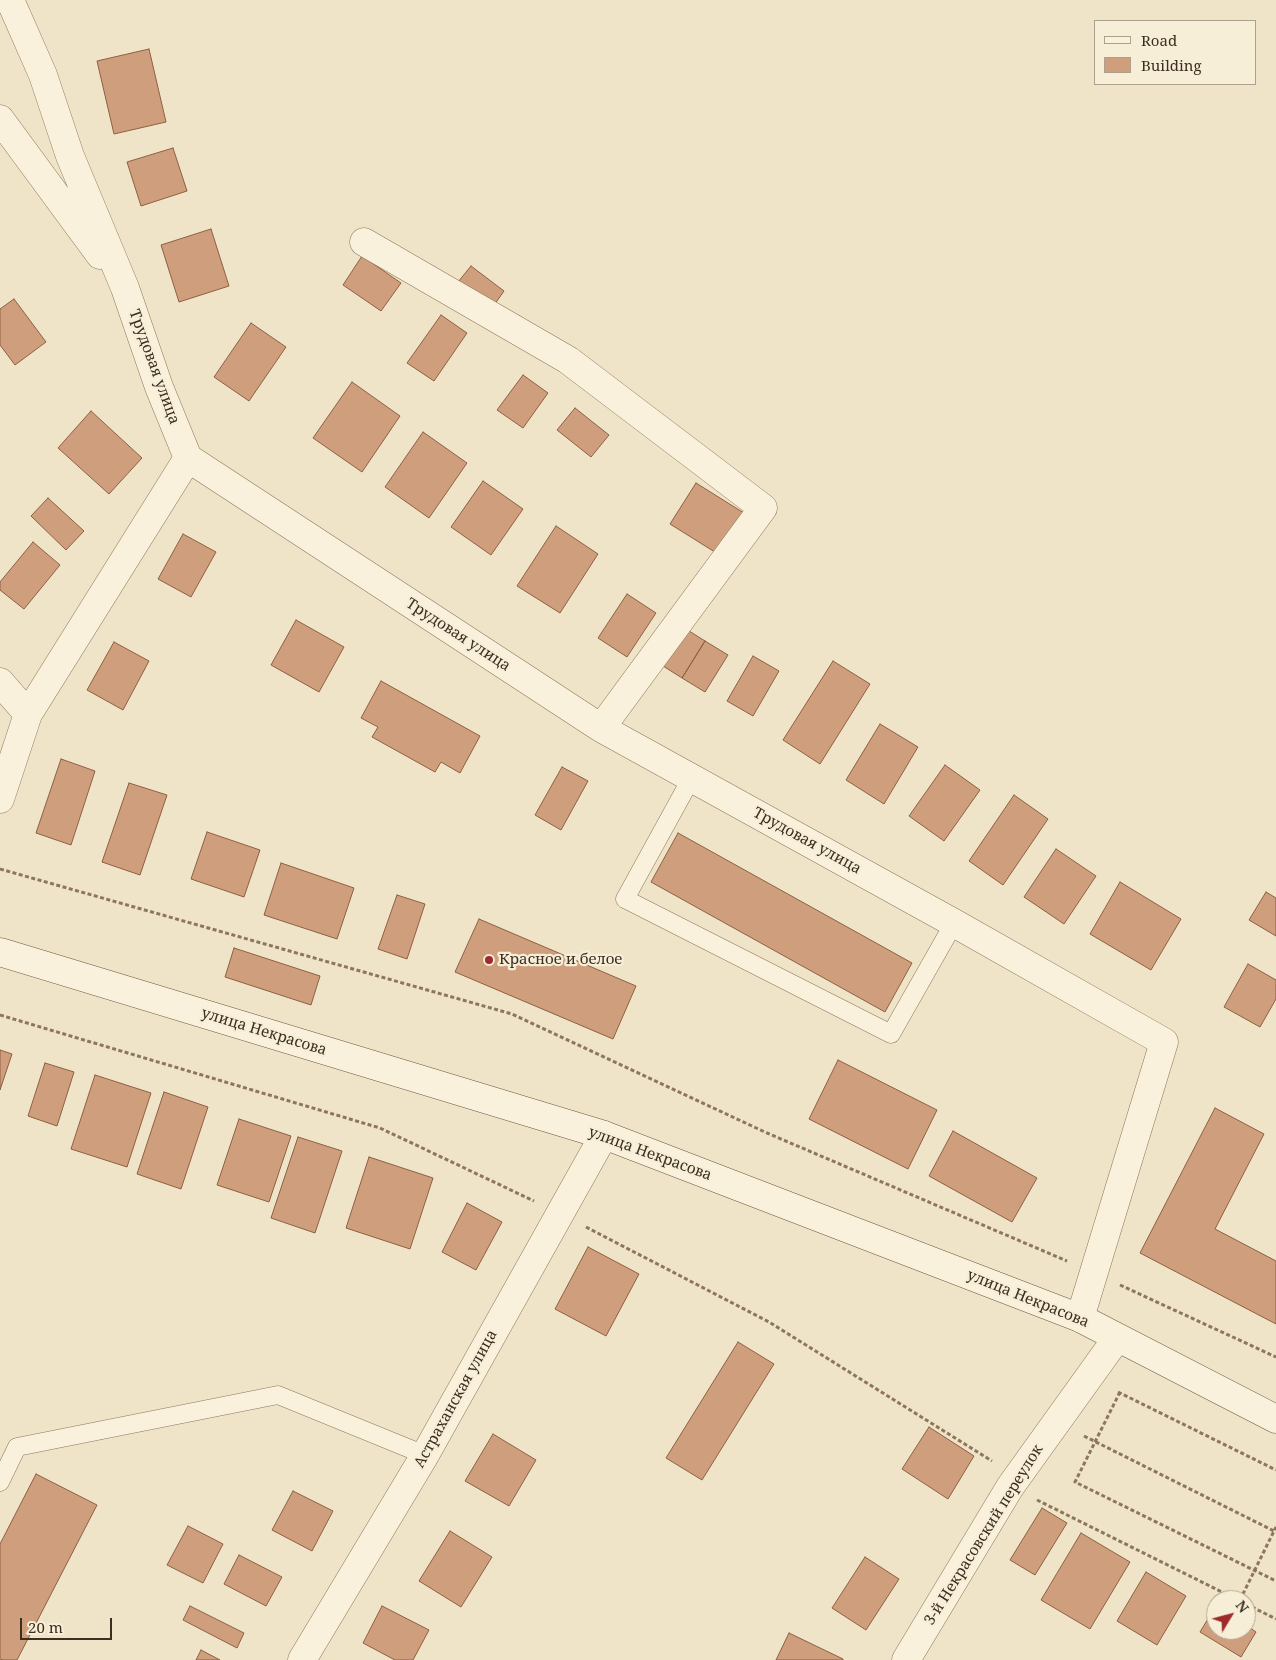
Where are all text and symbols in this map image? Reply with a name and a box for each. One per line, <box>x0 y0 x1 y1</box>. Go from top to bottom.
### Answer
legend <box>1094 20 1256 85</box>
text: Road <box>1141 30 1177 50</box>
text: Building <box>1141 55 1202 75</box>
street label: Трудовая улица <box>125 307 183 427</box>
street label: Трудовая улица <box>402 595 514 675</box>
street label: Трудовая улица <box>750 804 864 878</box>
place label: Красное и белое <box>499 951 622 969</box>
marker: Красное и белое <box>483 954 495 966</box>
street label: улица Некрасова <box>199 1004 329 1060</box>
street label: улица Некрасова <box>586 1123 714 1185</box>
street label: улица Некрасова <box>964 1266 1092 1332</box>
street label: Астраханская улица <box>411 1327 501 1471</box>
street label: 3-й Некрасовский переулок <box>921 1441 1047 1629</box>
north arrow <box>1206 1590 1256 1640</box>
text: N <box>1232 1596 1253 1616</box>
scale bar <box>22 1608 115 1640</box>
text: 20 m <box>28 1617 63 1637</box>

